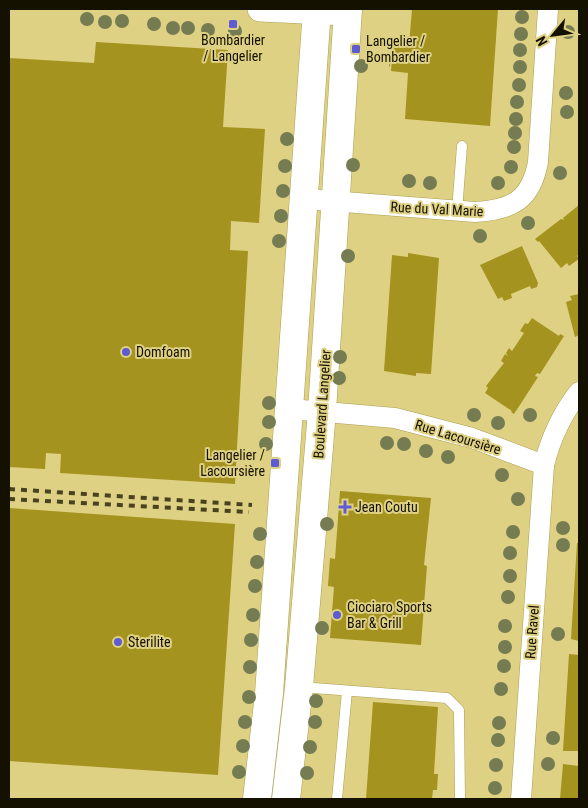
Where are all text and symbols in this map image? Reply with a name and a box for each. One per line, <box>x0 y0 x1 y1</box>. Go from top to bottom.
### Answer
north arrow <box>528 10 578 60</box>
marker: Bombardier / Langelier <box>227 18 239 30</box>
place label: Bombardier / Langelier <box>201 32 265 64</box>
place label: Langelier / Bombardier <box>366 33 430 65</box>
text: N <box>533 34 551 49</box>
marker: Langelier / Bombardier <box>350 43 362 55</box>
street label: Rue du Val Marie <box>390 199 484 219</box>
place label: Domfoam <box>136 344 190 360</box>
marker: Domfoam <box>120 346 132 358</box>
street label: Boulevard Langelier <box>310 349 334 459</box>
street label: Rue Lacoursière <box>413 416 503 458</box>
place label: Langelier / Lacoursière <box>200 447 265 479</box>
marker: Langelier / Lacoursière <box>269 457 281 469</box>
place label: Jean Coutu <box>355 499 418 515</box>
marker: Jean Coutu <box>339 501 351 513</box>
place label: Ciociaro Sports Bar & Grill <box>347 599 432 631</box>
street label: Rue Ravel <box>522 605 542 659</box>
marker: Ciociaro Sports Bar & Grill <box>331 609 343 621</box>
place label: Sterilite <box>128 634 171 650</box>
marker: Sterilite <box>112 636 124 648</box>

